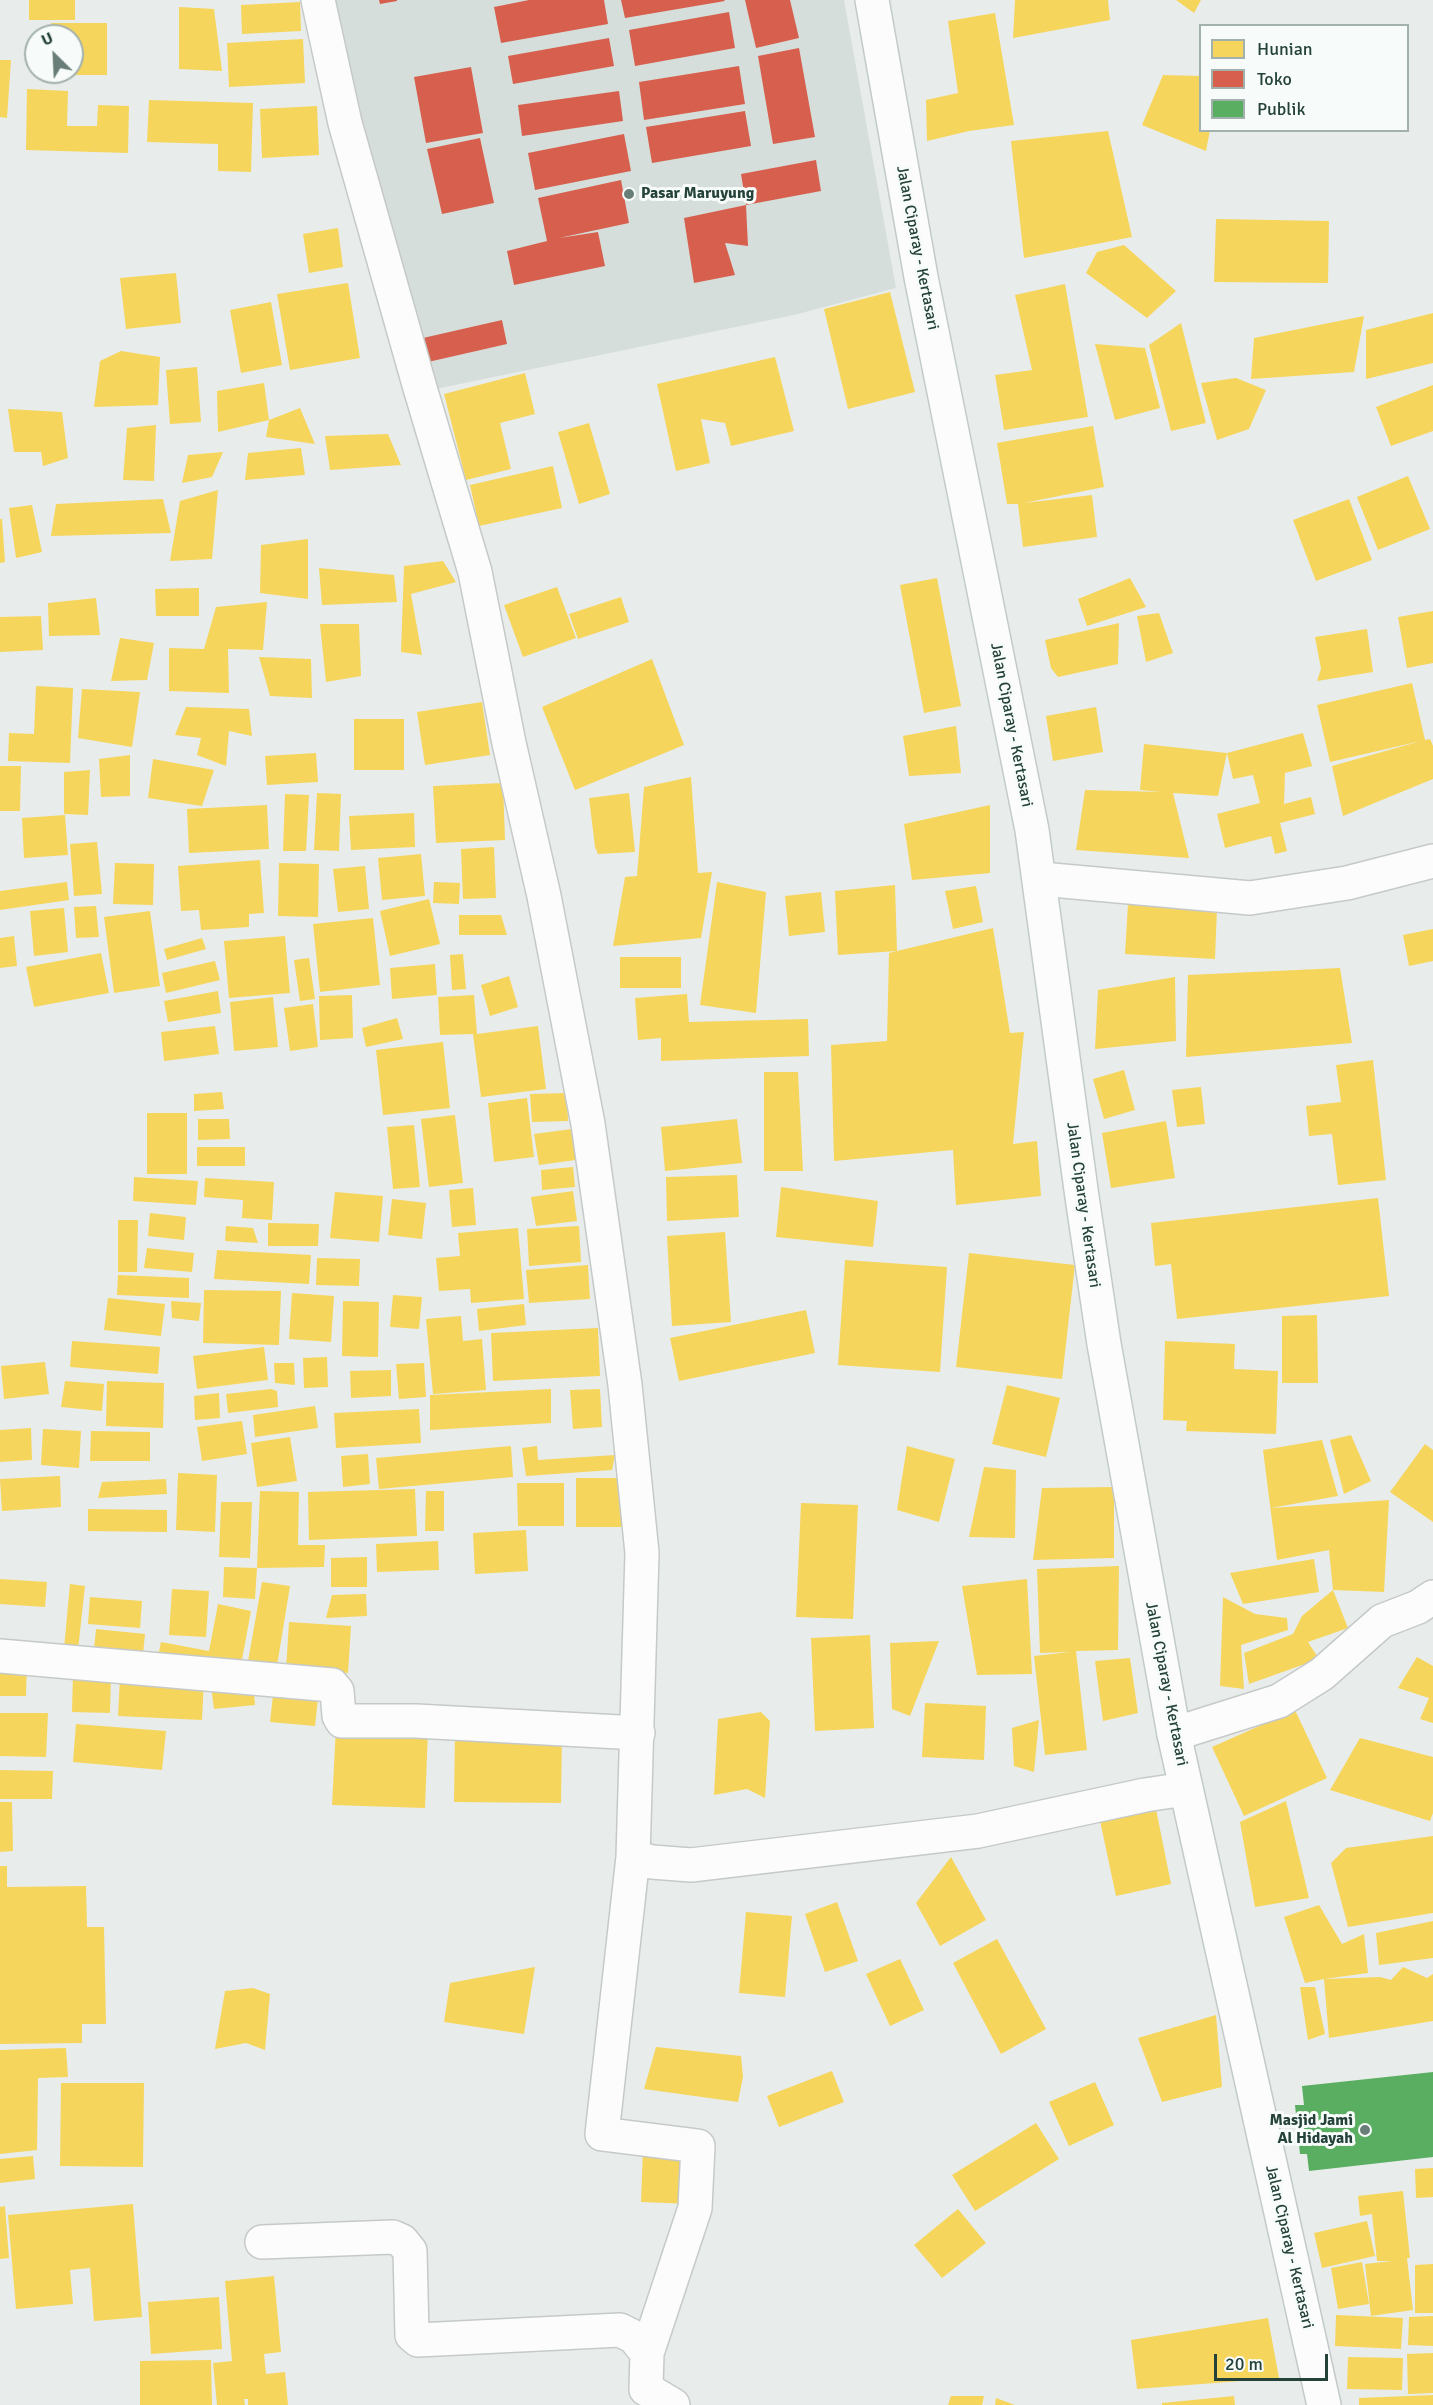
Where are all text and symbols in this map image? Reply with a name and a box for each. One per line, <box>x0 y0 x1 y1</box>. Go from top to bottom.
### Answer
north arrow <box>24 24 84 84</box>
legend <box>1199 24 1409 132</box>
text: U <box>39 28 56 51</box>
text: Hunian <box>1257 38 1313 60</box>
text: Toko <box>1257 68 1292 90</box>
text: Publik <box>1257 98 1305 120</box>
street label: Jalan Ciparay - Kertasari <box>892 164 942 332</box>
place label: Pasar Maruyung <box>641 184 754 204</box>
marker: Pasar Maruyung <box>622 187 636 201</box>
street label: Jalan Ciparay - Kertasari <box>986 641 1036 809</box>
street label: Jalan Ciparay - Kertasari <box>1062 1121 1104 1289</box>
street label: Jalan Ciparay - Kertasari <box>1141 1600 1191 1768</box>
place label: Masjid Jami Al Hidayah <box>1269 2111 1353 2149</box>
marker: Masjid Jami Al Hidayah <box>1358 2123 1372 2137</box>
street label: Jalan Ciparay - Kertasari <box>1261 2163 1317 2331</box>
scale bar <box>1217 2342 1331 2380</box>
text: 20 m <box>1225 2353 1263 2375</box>

